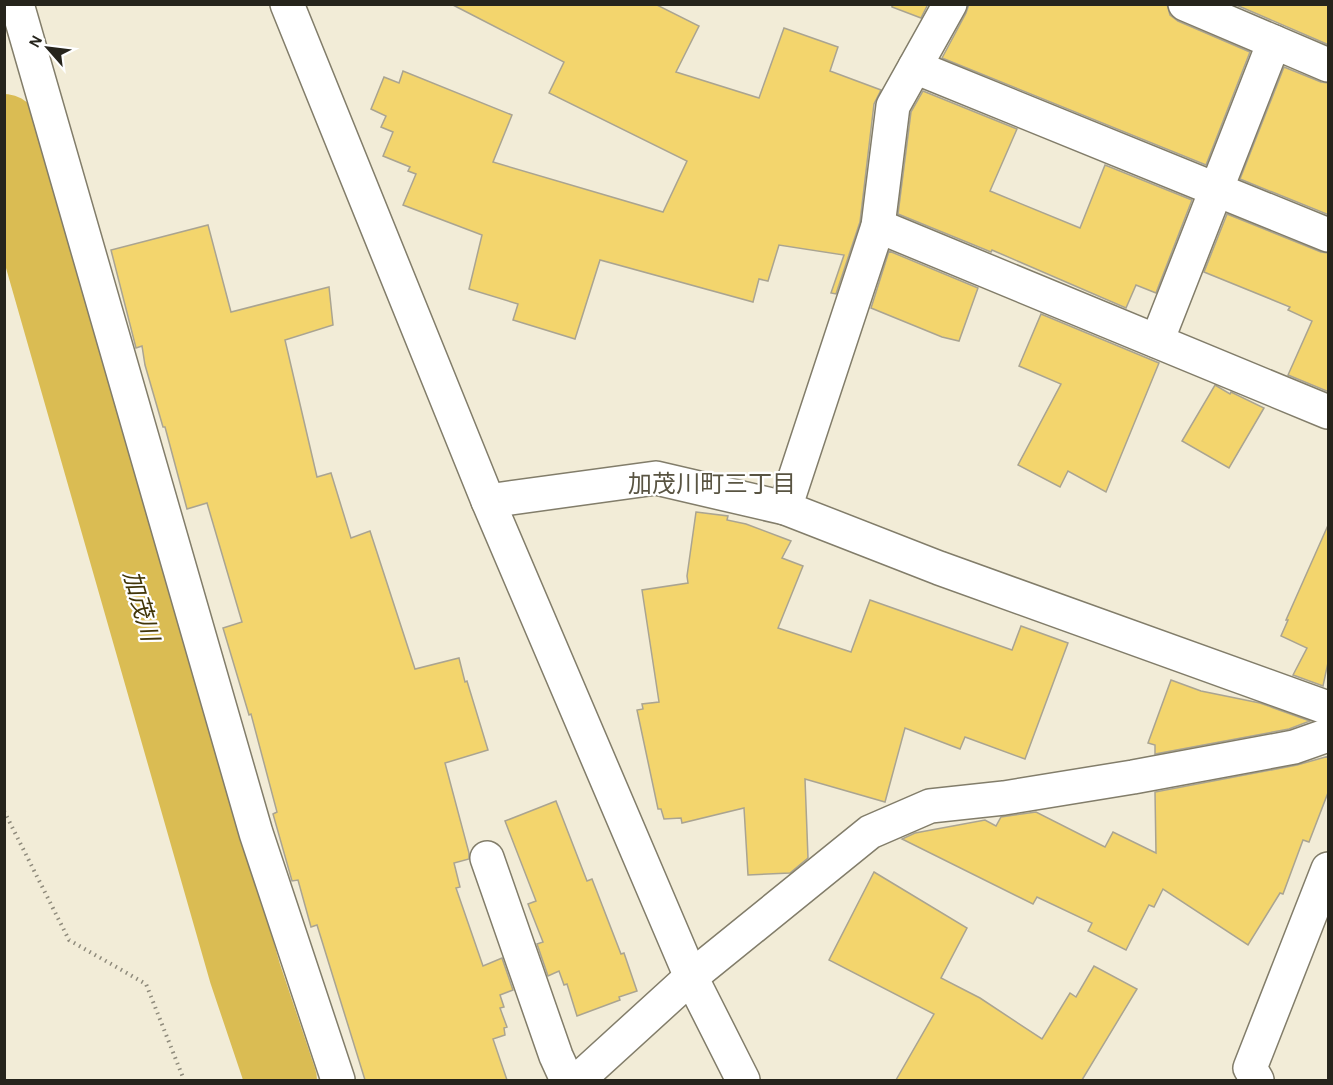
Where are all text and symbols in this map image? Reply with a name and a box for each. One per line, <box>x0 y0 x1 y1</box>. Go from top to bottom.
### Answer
north arrow <box>18 18 78 78</box>
text: N <box>26 33 45 50</box>
district label: 加茂川町三丁目 <box>628 471 796 497</box>
water label: 加茂川 <box>119 568 164 647</box>

